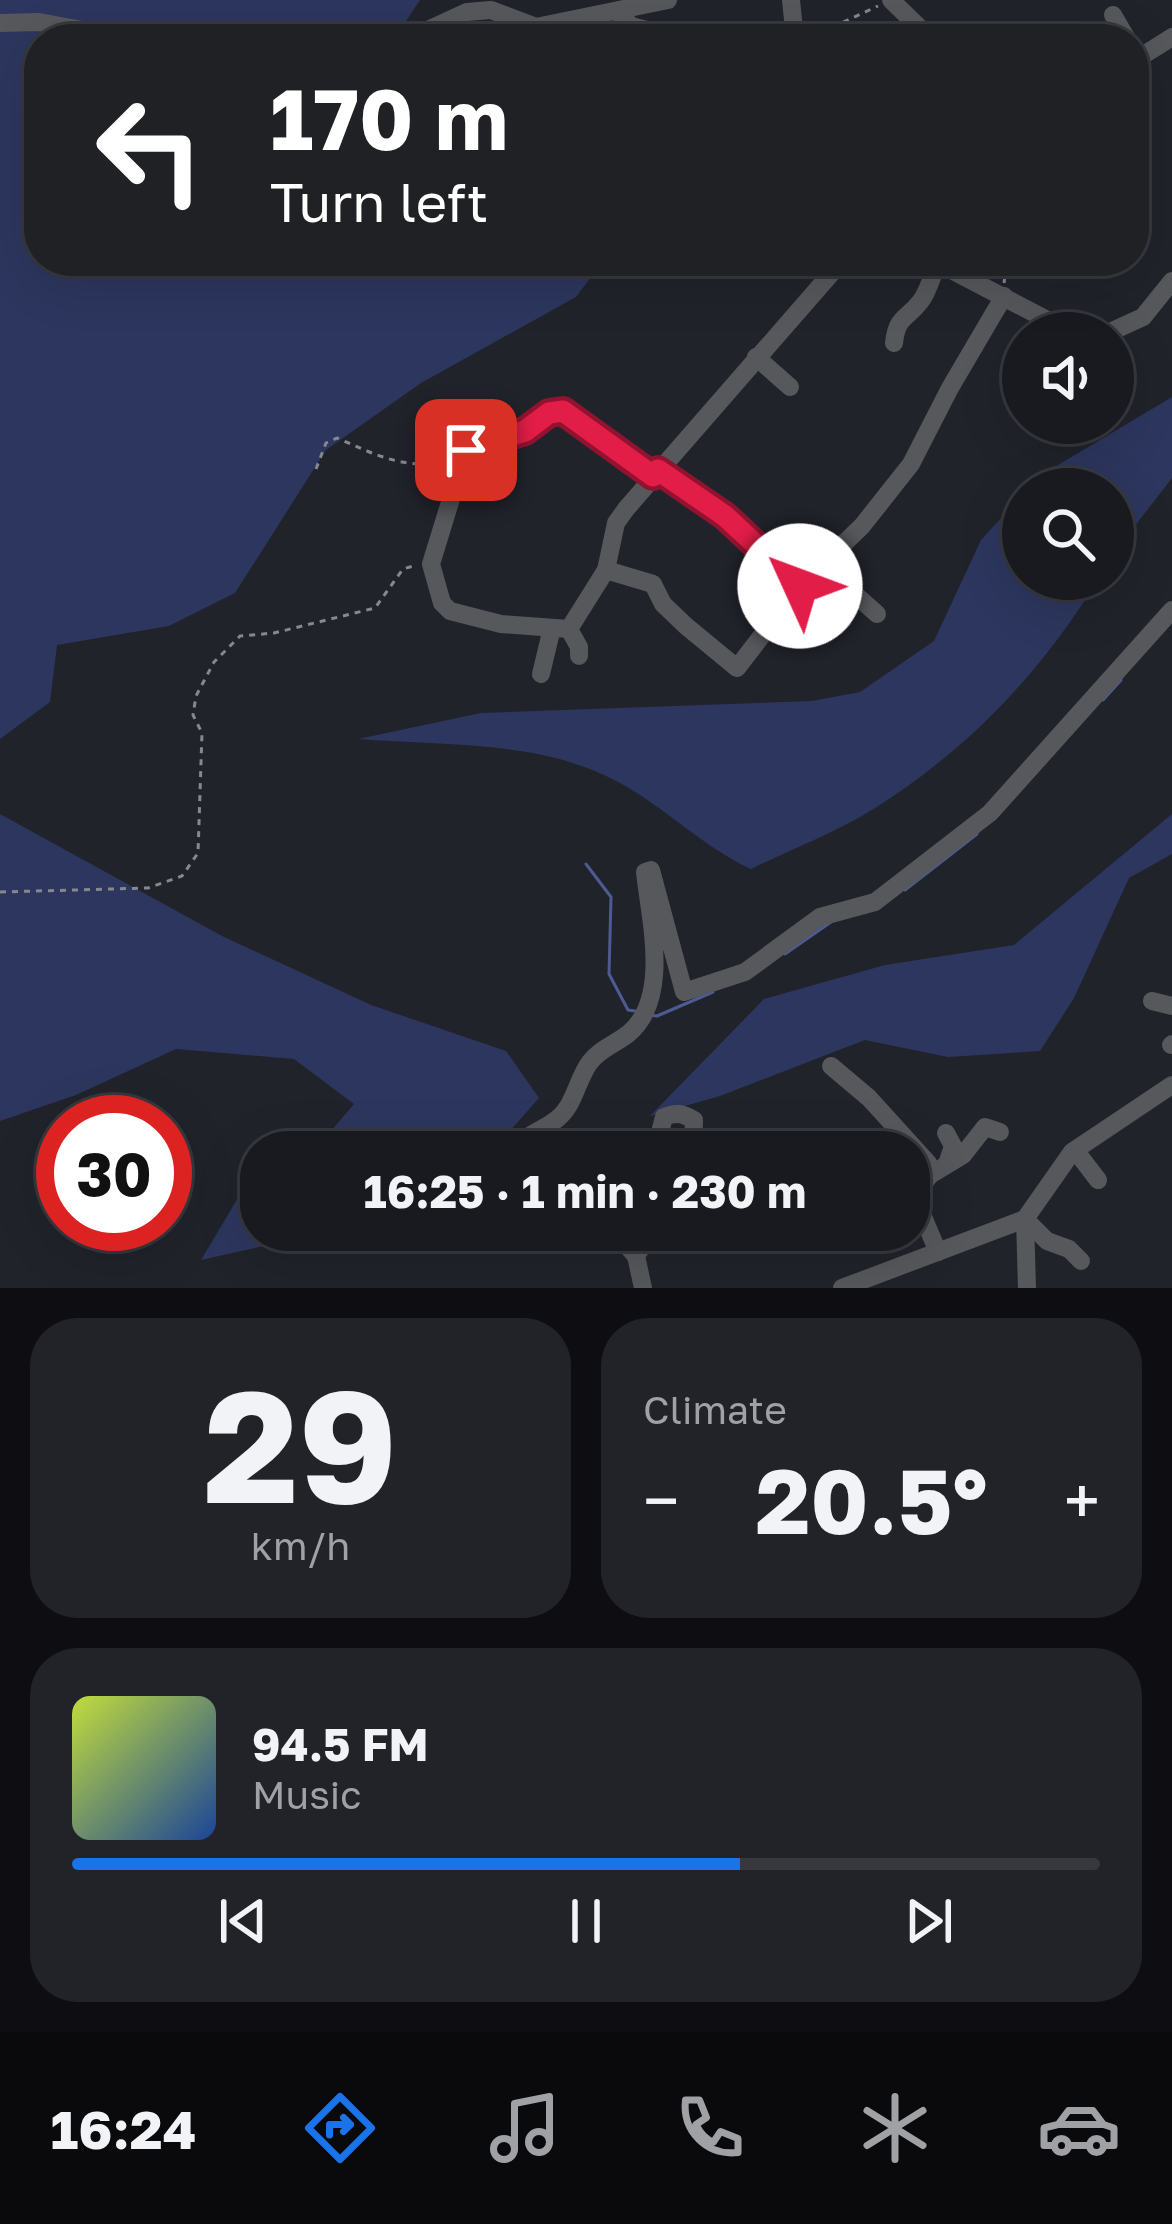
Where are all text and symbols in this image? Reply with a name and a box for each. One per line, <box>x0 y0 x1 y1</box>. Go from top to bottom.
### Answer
text: 170 m <box>270 68 508 168</box>
icon: left <box>72 72 228 228</box>
text: Turn left <box>270 169 488 234</box>
map controls <box>1002 312 1134 600</box>
button: sound <box>1002 312 1134 444</box>
pin <box>415 399 517 501</box>
icon: arrive <box>433 417 499 483</box>
button: search <box>1002 468 1134 600</box>
position arrow <box>737 523 863 649</box>
speed limit sign: 30 <box>36 1095 192 1251</box>
text: 16:25 · 1 min · 230 m <box>364 1164 806 1218</box>
text: 29 <box>203 1350 398 1537</box>
text: Climate <box>643 1386 787 1433</box>
text: 20.5° <box>755 1446 988 1554</box>
text: − <box>643 1460 679 1540</box>
text: + <box>1064 1460 1100 1540</box>
text: km/h <box>251 1522 350 1569</box>
text: 94.5 FM <box>252 1717 429 1771</box>
text: Music <box>252 1771 362 1818</box>
icon: previous <box>210 1888 276 1954</box>
icon: pause <box>553 1888 619 1954</box>
icon: next <box>896 1888 962 1954</box>
icon: directions <box>298 2086 382 2170</box>
icon: music <box>483 2086 567 2170</box>
icon: phone <box>668 2086 752 2170</box>
icon: climate <box>853 2086 937 2170</box>
icon: car <box>1037 2086 1121 2170</box>
text: 16:24 <box>50 2096 197 2161</box>

